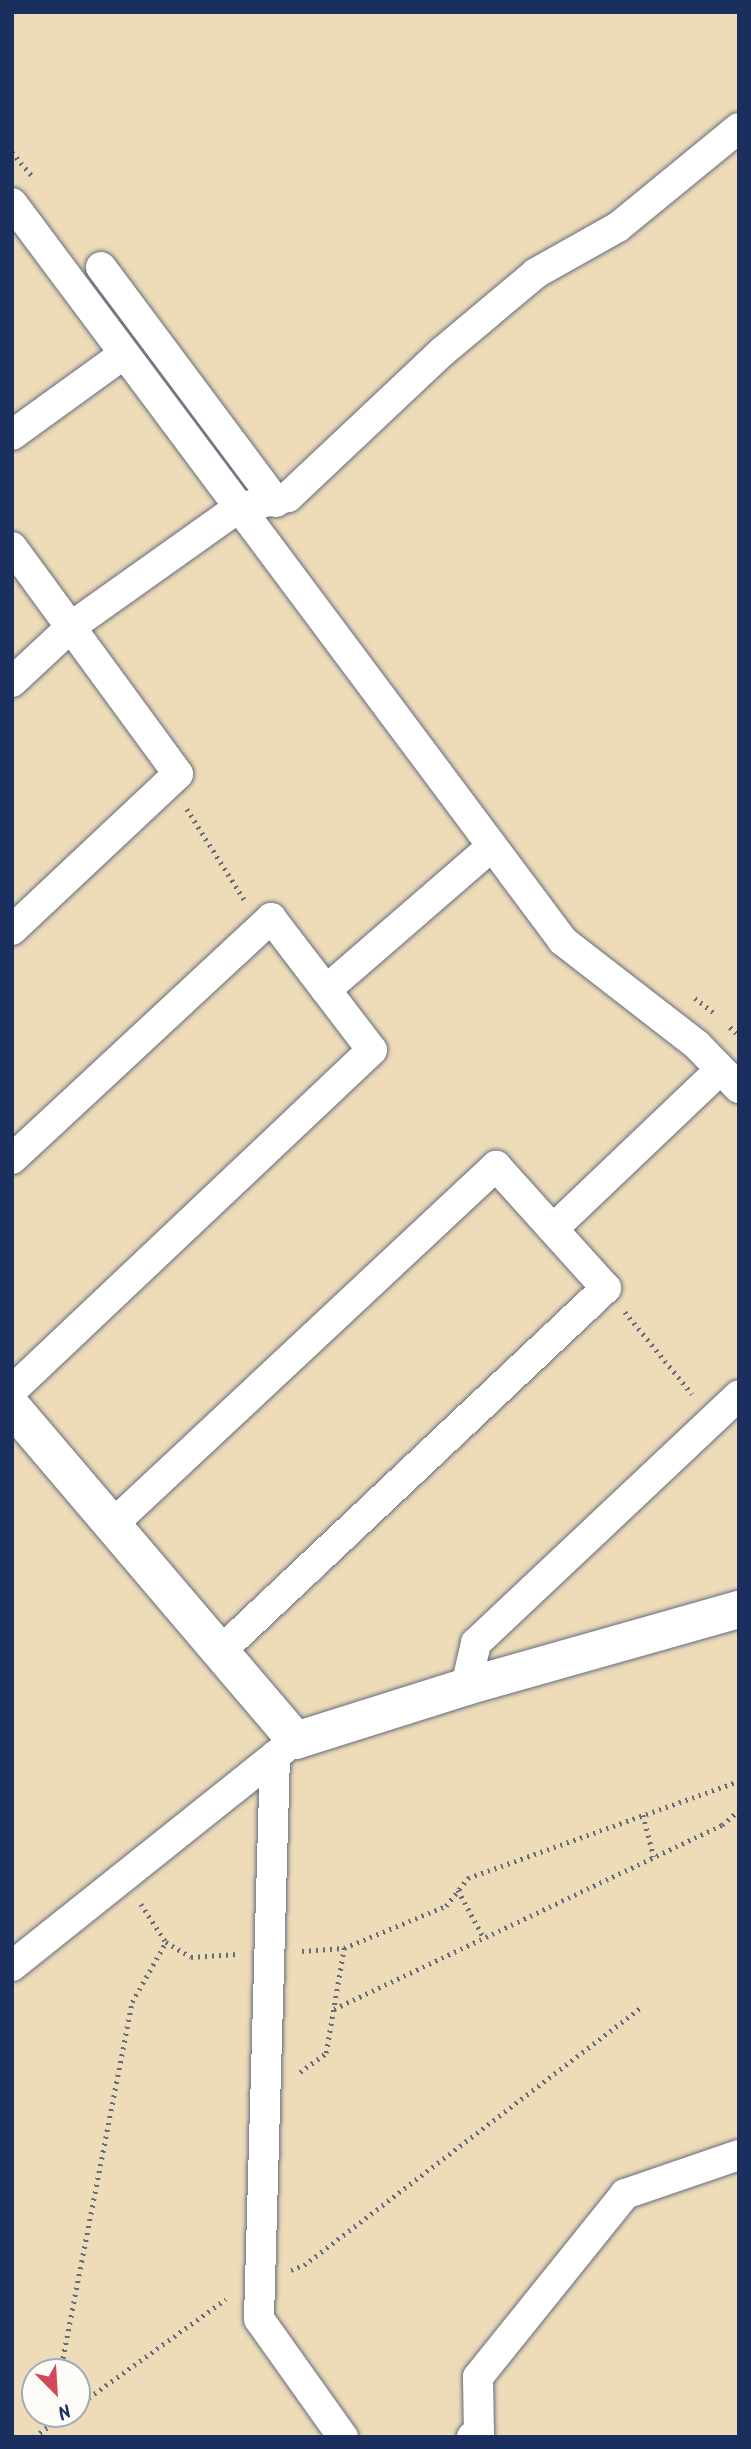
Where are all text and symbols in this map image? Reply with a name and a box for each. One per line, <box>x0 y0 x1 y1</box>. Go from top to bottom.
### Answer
north arrow <box>21 2358 91 2428</box>
text: N <box>52 2394 75 2427</box>

